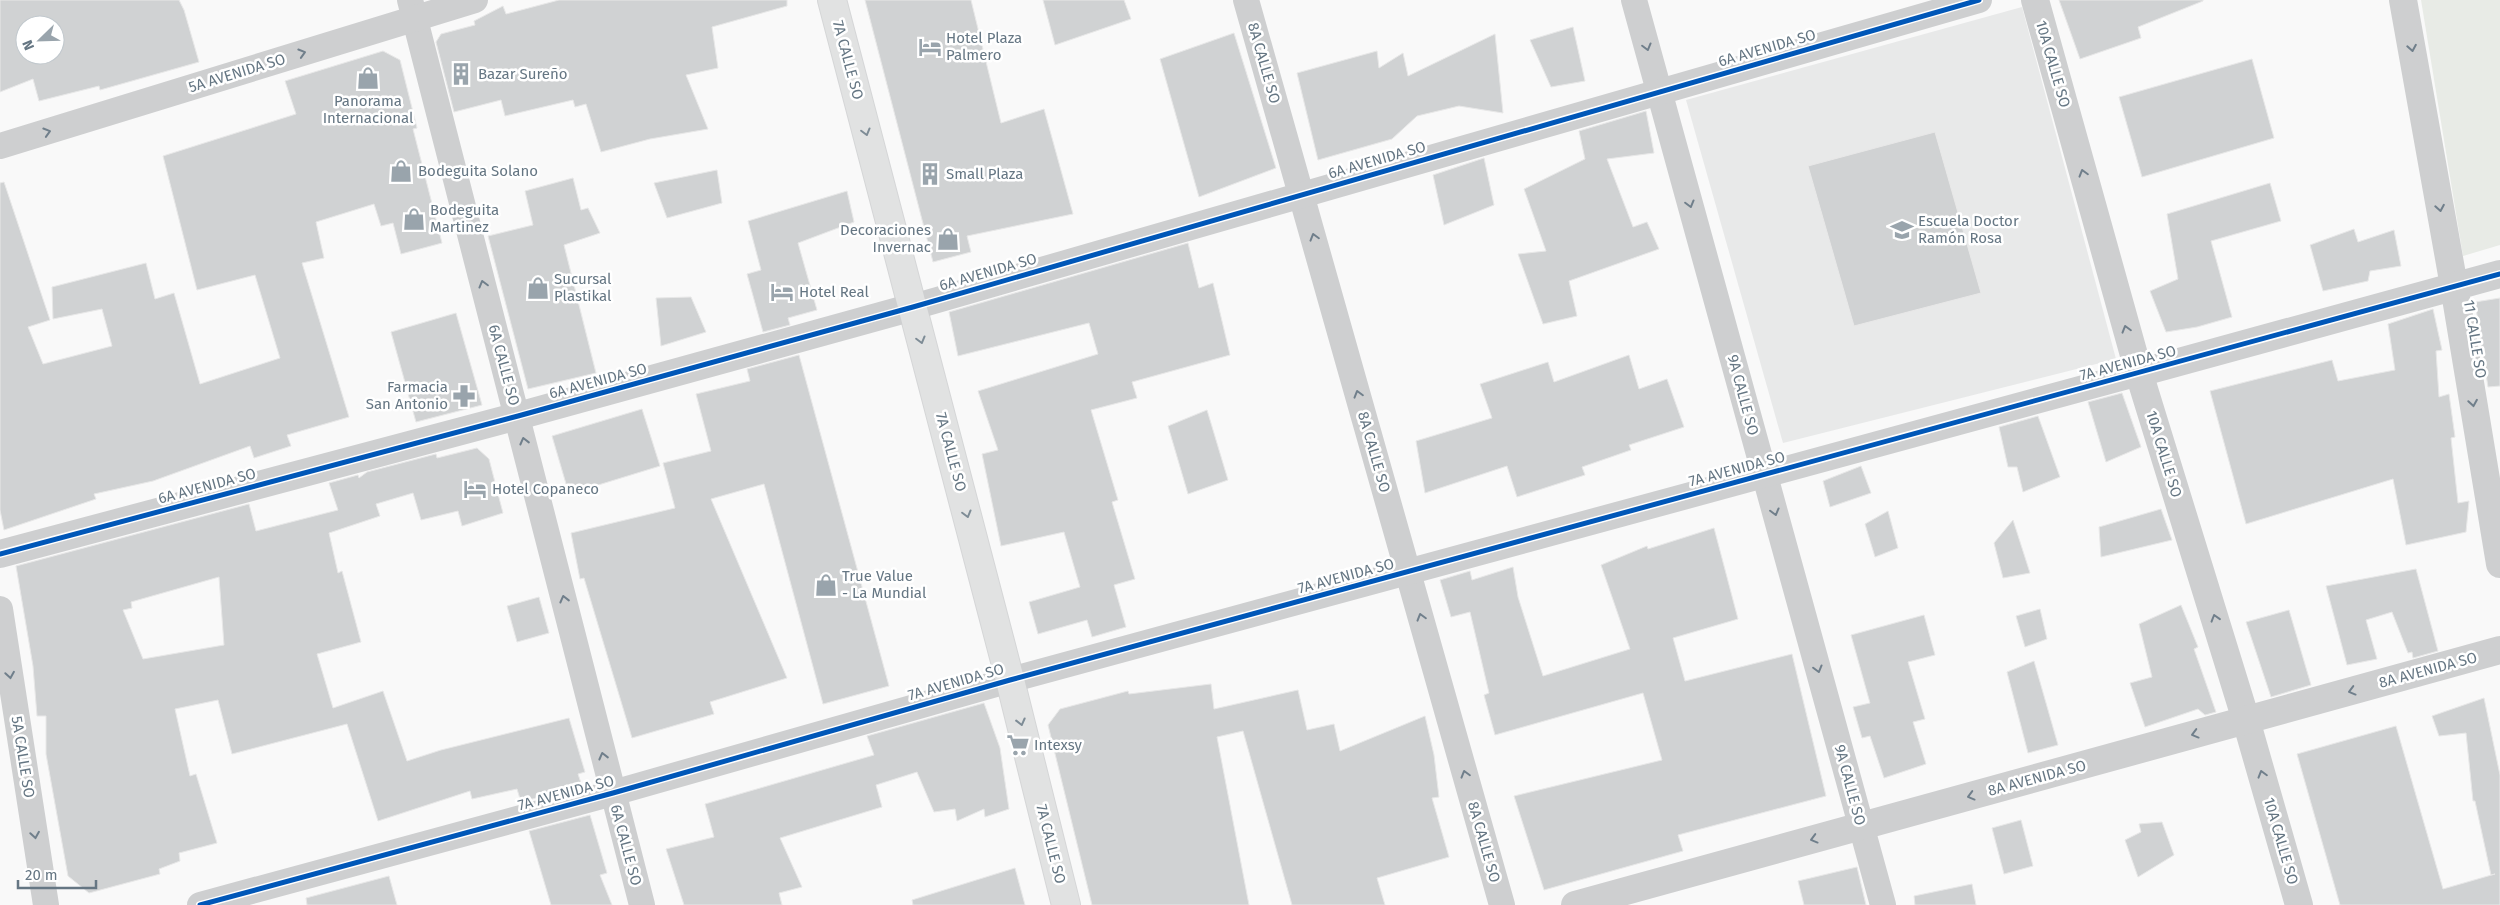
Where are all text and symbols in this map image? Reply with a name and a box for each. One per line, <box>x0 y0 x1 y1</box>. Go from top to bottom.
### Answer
north arrow <box>15 15 65 65</box>
street label: 7A CALLE SO <box>829 18 867 102</box>
street label: 10A CALLE SO <box>2032 18 2074 110</box>
street label: 8A CALLE SO <box>1244 20 1284 106</box>
street label: 6A AVENIDA SO <box>1716 25 1818 71</box>
place label: Hotel Plaza Palmero <box>946 29 1022 64</box>
hotel icon: Hotel Plaza Palmero <box>917 34 943 60</box>
text: N <box>19 37 38 52</box>
one-way arrow <box>1641 43 1652 51</box>
one-way arrow <box>2406 44 2416 52</box>
one-way arrow <box>298 49 306 59</box>
street label: 5A AVENIDA SO <box>186 50 288 96</box>
building icon: Bazar Sureño <box>448 61 474 87</box>
shop icon: Panorama Internacional <box>355 65 381 91</box>
place label: Bazar Sureño <box>478 65 568 83</box>
place label: Panorama Internacional <box>323 92 414 127</box>
one-way arrow <box>42 127 50 137</box>
one-way arrow <box>861 127 871 135</box>
street label: 6A AVENIDA SO <box>1326 137 1428 183</box>
shop icon: Bodeguita Solano <box>388 158 414 184</box>
building icon: Small Plaza <box>917 161 943 187</box>
place label: Bodeguita Solano <box>418 162 538 180</box>
place label: Small Plaza <box>946 165 1023 183</box>
one-way arrow <box>2078 168 2089 177</box>
one-way arrow <box>1685 199 1695 207</box>
place label: Bodeguita Martinez <box>430 201 499 236</box>
one-way arrow <box>2435 204 2445 212</box>
shop icon: Bodeguita Martinez <box>401 206 427 232</box>
place label: Escuela Doctor Ramón Rosa <box>1918 212 2019 247</box>
school or university icon: Escuela Doctor Ramón Rosa <box>1889 217 1915 243</box>
place label: Decoraciones Invernac <box>840 221 931 256</box>
shop icon: Decoraciones Invernac <box>935 226 961 252</box>
one-way arrow <box>1309 234 1319 242</box>
street label: 6A AVENIDA SO <box>937 249 1039 295</box>
place label: Sucursal Plastikal <box>554 270 612 305</box>
shop icon: Sucursal Plastikal <box>525 275 551 301</box>
hotel icon: Hotel Real <box>769 279 795 305</box>
one-way arrow <box>479 280 489 288</box>
place label: Hotel Real <box>799 283 870 301</box>
street label: 11 CALLE SO <box>2460 298 2490 380</box>
street label: 6A CALLE SO <box>485 323 523 407</box>
one-way arrow <box>2122 326 2132 334</box>
one-way arrow <box>916 335 926 343</box>
street label: 7A AVENIDA SO <box>2078 342 2178 384</box>
street label: 9A CALLE SO <box>1724 353 1762 437</box>
street label: 6A AVENIDA SO <box>547 359 649 403</box>
place label: Farmacia San Antonio <box>366 378 448 413</box>
pharmacy icon: Farmacia San Antonio <box>451 383 477 409</box>
one-way arrow <box>1353 390 1363 398</box>
one-way arrow <box>2468 398 2478 407</box>
street label: 10A CALLE SO <box>2142 408 2186 500</box>
street label: 8A CALLE SO <box>1354 409 1394 495</box>
street label: 7A CALLE SO <box>932 410 970 494</box>
one-way arrow <box>519 437 530 446</box>
street label: 7A AVENIDA SO <box>1687 448 1787 490</box>
street label: 6A AVENIDA SO <box>156 464 258 508</box>
hotel icon: Hotel Copaneco <box>462 476 488 502</box>
place label: Hotel Copaneco <box>492 480 599 498</box>
one-way arrow <box>1770 508 1780 516</box>
one-way arrow <box>961 509 972 518</box>
street label: 7A AVENIDA SO <box>1296 555 1396 597</box>
place label: True Value - La Mundial <box>842 567 927 602</box>
shop icon: True Value - La Mundial <box>813 572 839 598</box>
one-way arrow <box>559 594 570 603</box>
one-way arrow <box>1416 613 1427 622</box>
one-way arrow <box>2210 615 2220 623</box>
street label: 8A AVENIDA SO <box>2377 648 2479 692</box>
street label: 7A AVENIDA SO <box>906 660 1006 704</box>
one-way arrow <box>1813 664 1823 672</box>
one-way arrow <box>5 671 15 679</box>
one-way arrow <box>2347 685 2356 696</box>
street label: 5A CALLE SO <box>8 715 38 799</box>
one-way arrow <box>1015 717 1026 726</box>
one-way arrow <box>2192 729 2200 739</box>
supermarket icon: Intexsy <box>1005 732 1031 758</box>
place label: Intexsy <box>1034 736 1082 754</box>
street label: 9A CALLE SO <box>1831 743 1869 827</box>
one-way arrow <box>599 753 609 761</box>
street label: 8A AVENIDA SO <box>1986 756 2088 800</box>
one-way arrow <box>1460 769 1471 778</box>
one-way arrow <box>2257 770 2267 779</box>
street label: 7A AVENIDA SO <box>516 772 616 814</box>
one-way arrow <box>1967 790 1975 801</box>
street label: 10A CALLE SO <box>2260 795 2302 887</box>
street label: 8A CALLE SO <box>1464 799 1504 885</box>
street label: 7A CALLE SO <box>1032 802 1070 886</box>
street label: 6A CALLE SO <box>607 803 645 887</box>
one-way arrow <box>30 831 40 840</box>
one-way arrow <box>1810 833 1819 844</box>
scale bar <box>18 858 95 890</box>
text: 20 m <box>25 866 58 884</box>

